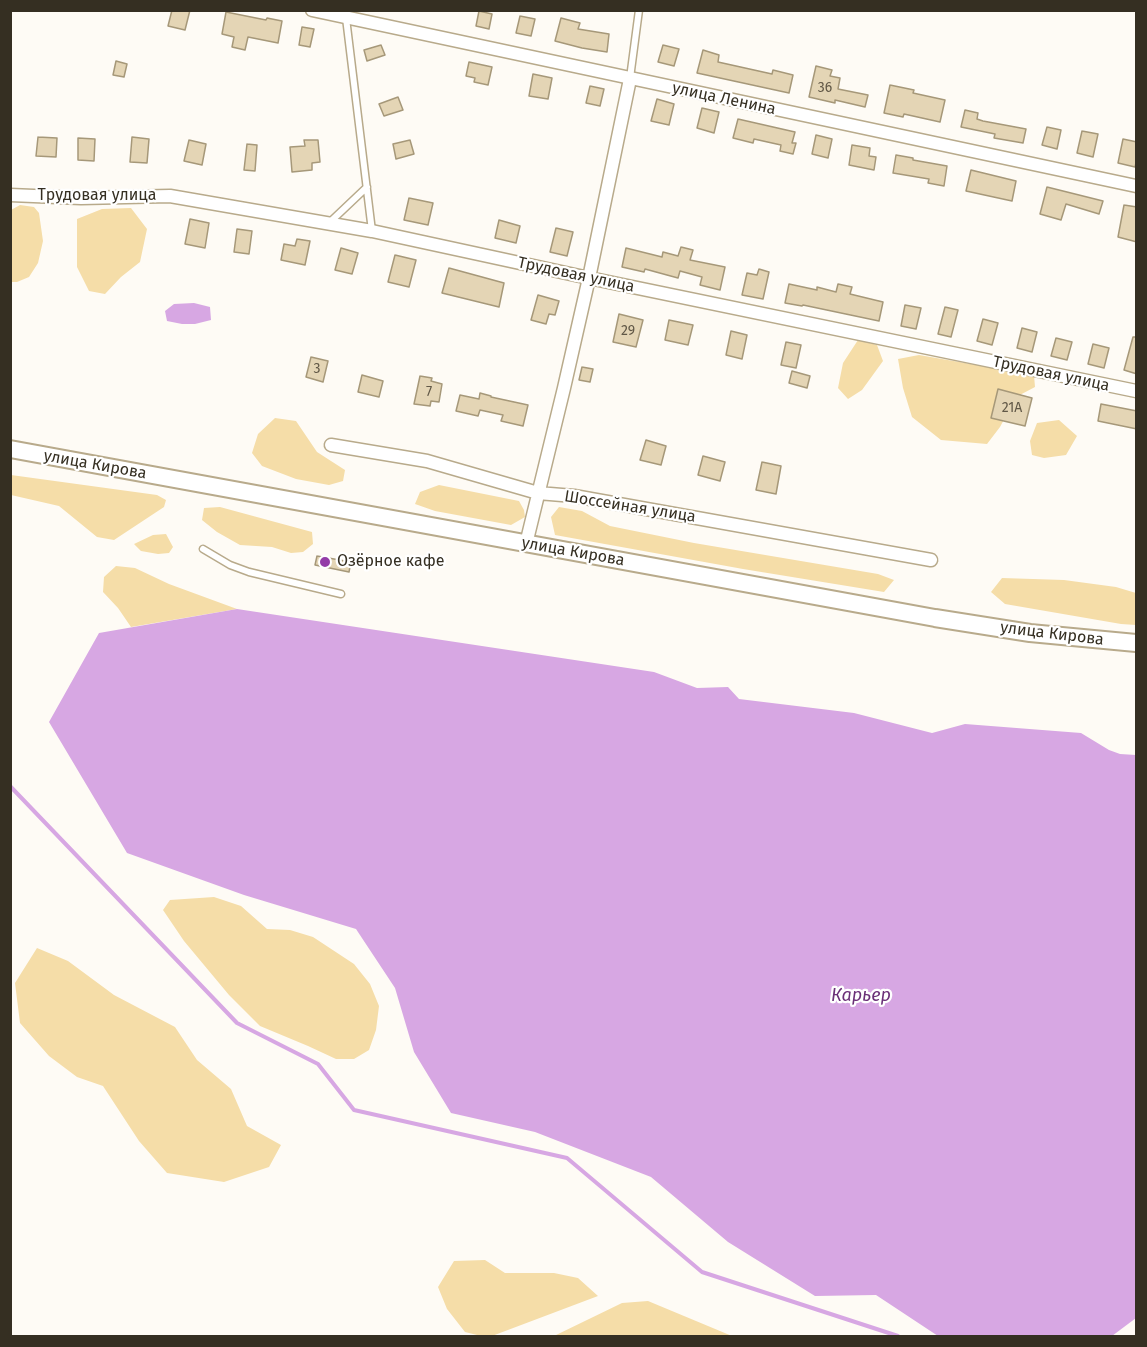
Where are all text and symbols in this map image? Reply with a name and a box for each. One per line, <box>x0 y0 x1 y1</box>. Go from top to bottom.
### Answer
street label: улица Ленина <box>670 79 778 119</box>
house number: 36 <box>818 80 832 96</box>
street label: Трудовая улица <box>38 186 156 206</box>
street label: Трудовая улица <box>516 253 636 297</box>
house number: 29 <box>621 323 635 339</box>
street label: Трудовая улица <box>991 352 1111 396</box>
house number: 3 <box>314 361 320 377</box>
house number: 7 <box>426 384 432 400</box>
house number: 21А <box>1002 400 1022 416</box>
street label: улица Кирова <box>42 446 148 484</box>
street label: Шоссейная улица <box>563 487 697 527</box>
street label: улица Кирова <box>520 533 626 571</box>
place label: Озёрное кафе <box>337 552 444 572</box>
marker: Озёрное кафе <box>318 555 332 569</box>
street label: улица Кирова <box>999 618 1105 650</box>
water label: Карьер <box>831 985 891 1007</box>

